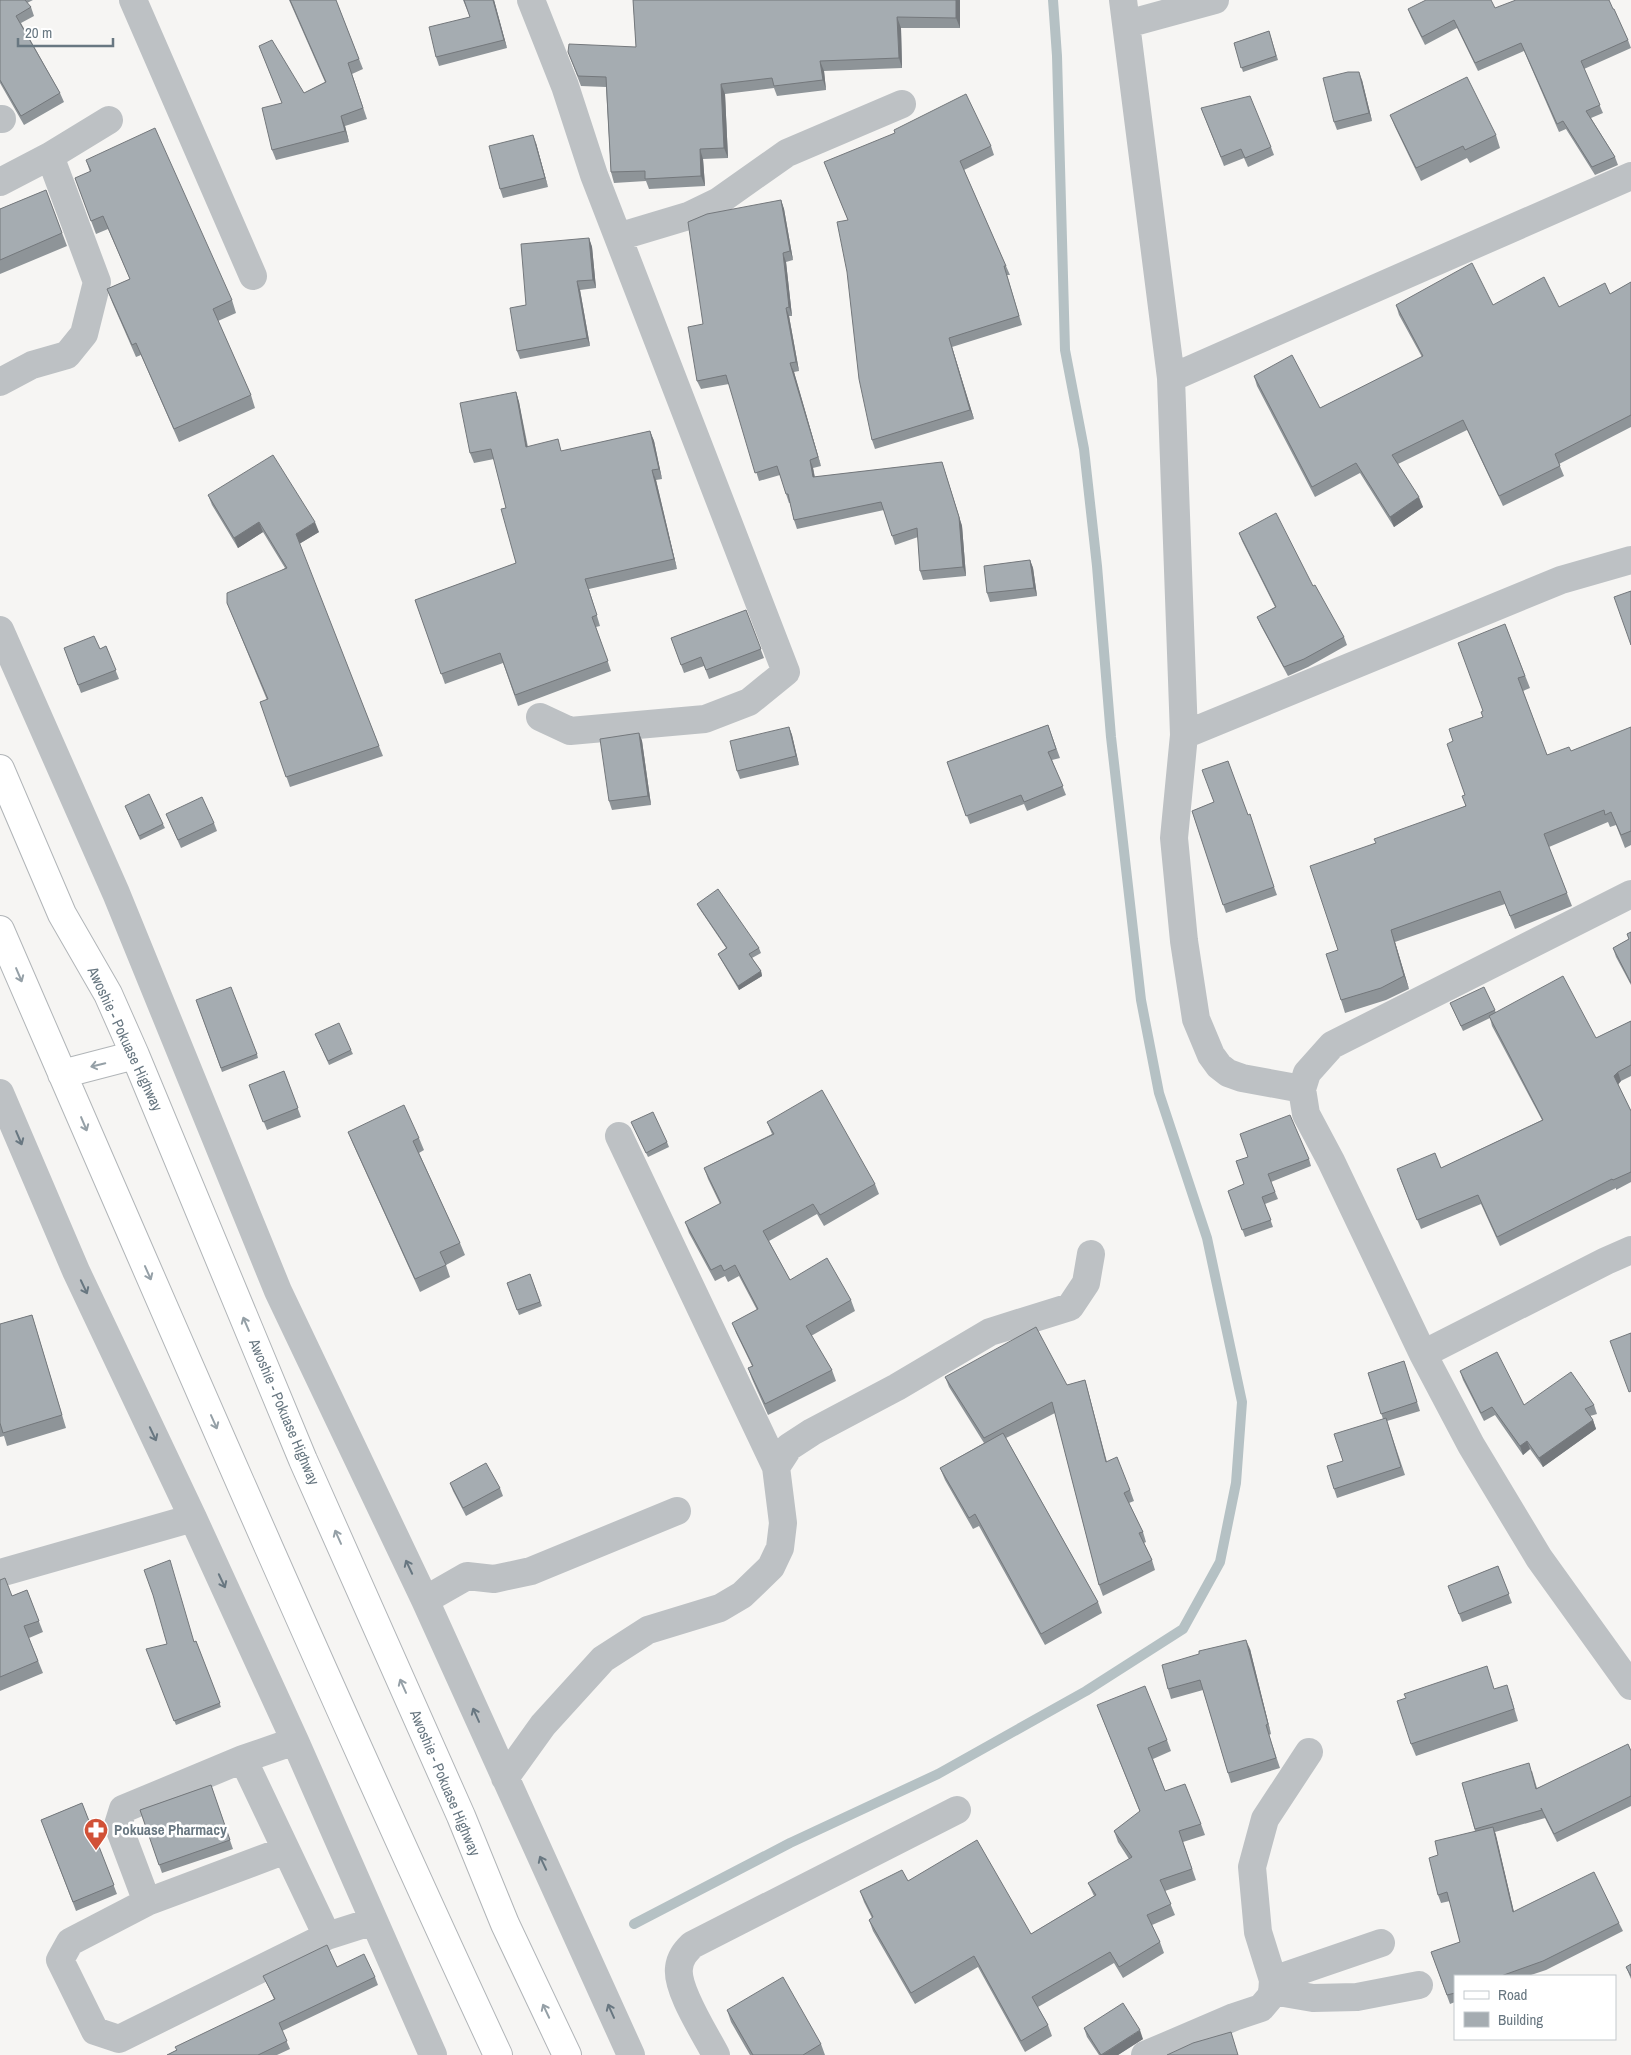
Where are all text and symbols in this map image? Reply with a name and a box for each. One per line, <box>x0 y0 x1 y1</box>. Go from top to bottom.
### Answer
scale bar <box>18 15 112 47</box>
text: 20 m <box>25 22 52 43</box>
street label: Awoshie - Pokuase Highway <box>82 962 169 1115</box>
one-way arrow <box>15 967 25 982</box>
one-way arrow <box>91 1061 107 1070</box>
one-way arrow <box>79 1116 89 1131</box>
one-way arrow <box>15 1130 25 1145</box>
one-way arrow <box>144 1265 154 1280</box>
one-way arrow <box>79 1279 89 1294</box>
one-way arrow <box>241 1316 250 1331</box>
street label: Awoshie - Pokuase Highway <box>244 1335 325 1489</box>
one-way arrow <box>210 1414 220 1429</box>
one-way arrow <box>149 1426 159 1441</box>
one-way arrow <box>332 1530 342 1545</box>
one-way arrow <box>404 1560 413 1575</box>
one-way arrow <box>218 1573 227 1588</box>
one-way arrow <box>398 1679 408 1694</box>
street label: Awoshie - Pokuase Highway <box>405 1706 486 1860</box>
one-way arrow <box>471 1708 481 1723</box>
pharmacy icon: Pokuase Pharmacy <box>83 1817 109 1851</box>
place label: Pokuase Pharmacy <box>114 1819 227 1840</box>
one-way arrow <box>538 1856 548 1871</box>
legend <box>1454 1975 1616 2040</box>
text: Road <box>1498 1984 1527 2005</box>
one-way arrow <box>605 2003 615 2018</box>
one-way arrow <box>541 2004 550 2019</box>
text: Building <box>1498 2009 1543 2030</box>

